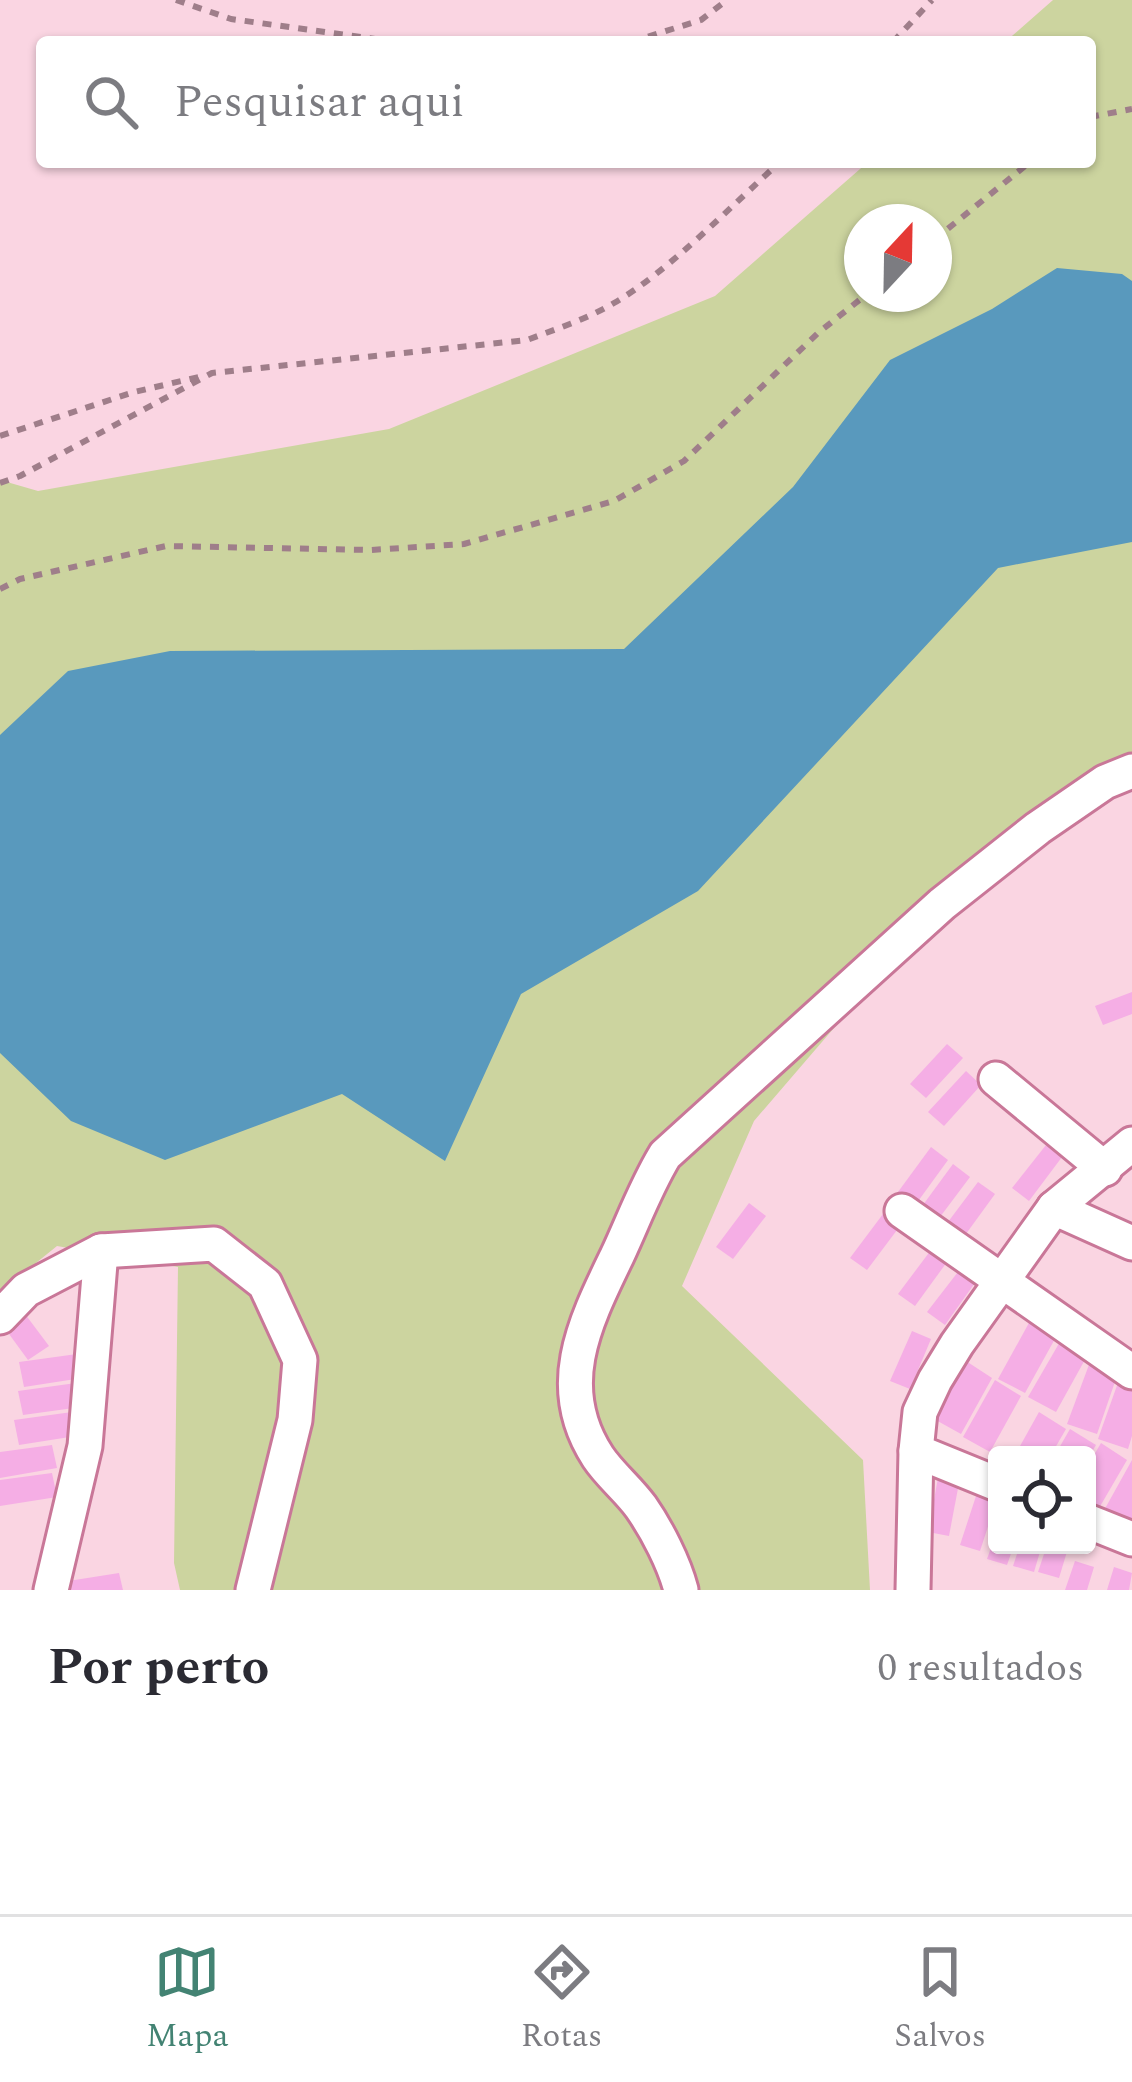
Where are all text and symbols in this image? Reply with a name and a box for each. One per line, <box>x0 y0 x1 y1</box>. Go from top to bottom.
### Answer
search box <box>36 36 1096 168</box>
text: Pesquisar aqui <box>174 68 464 137</box>
icon: search <box>78 69 144 135</box>
north arrow <box>844 204 952 312</box>
map controls <box>988 1446 1096 1554</box>
button: locate <box>988 1446 1096 1554</box>
text: Por perto <box>48 1629 270 1707</box>
text: 0 resultados <box>878 1639 1084 1698</box>
tab: Mapa <box>146 1939 229 2061</box>
tab: Rotas <box>521 1939 602 2061</box>
tab: Salvos <box>894 1939 986 2061</box>

